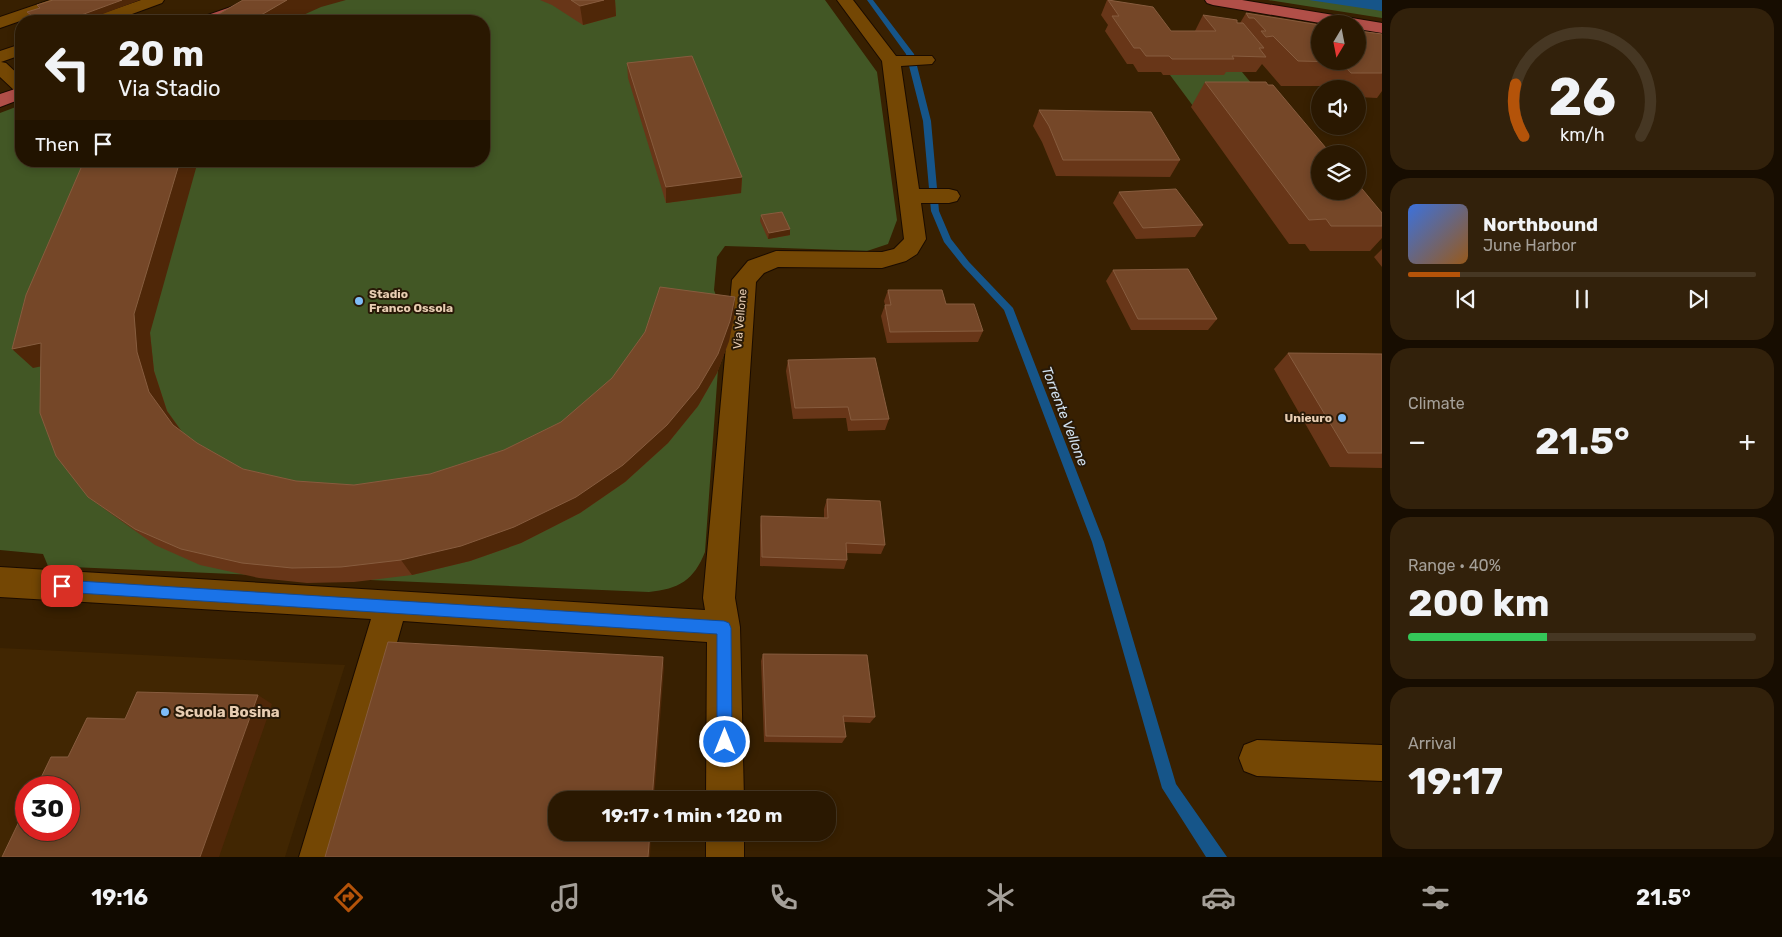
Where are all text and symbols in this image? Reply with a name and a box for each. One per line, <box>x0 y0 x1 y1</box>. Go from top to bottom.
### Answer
north arrow <box>1311 15 1366 70</box>
map controls <box>1311 15 1366 200</box>
text: 20 m <box>118 33 204 75</box>
icon: left <box>35 35 100 100</box>
text: 26 <box>1548 66 1616 128</box>
text: Via Stadio <box>118 75 221 102</box>
button: sound <box>1311 80 1366 135</box>
text: km/h <box>1560 124 1604 145</box>
icon: arrive <box>89 130 117 158</box>
text: Then <box>35 133 79 156</box>
button: layers <box>1311 145 1366 200</box>
text: Northbound <box>1483 213 1598 236</box>
text: June Harbor <box>1483 236 1576 255</box>
icon: previous <box>1452 285 1480 313</box>
icon: pause <box>1568 285 1596 313</box>
icon: next <box>1684 285 1712 313</box>
place label: Stadio Franco Ossola <box>369 287 453 315</box>
street label: Via Vellone <box>730 288 750 350</box>
marker: Stadio Franco Ossola <box>353 295 365 307</box>
water label: Torrente Vellone <box>1038 364 1091 469</box>
text: Climate <box>1408 394 1465 413</box>
place label: Unieuro <box>1285 411 1332 425</box>
marker: Unieuro <box>1336 412 1348 424</box>
text: 21.5° <box>1535 418 1630 464</box>
text: − <box>1408 425 1426 458</box>
text: + <box>1739 425 1756 458</box>
text: Range · 40% <box>1408 556 1501 575</box>
pin <box>41 565 83 607</box>
icon: arrive <box>48 572 76 600</box>
text: 200 km <box>1408 580 1550 626</box>
place label: Scuola Bosina <box>175 703 280 721</box>
marker: Scuola Bosina <box>159 706 171 718</box>
position arrow <box>698 715 750 767</box>
text: Arrival <box>1408 734 1456 753</box>
text: 19:17 <box>1408 758 1503 804</box>
speed limit sign: 30 <box>15 776 80 841</box>
text: 19:17 · 1 min · 120 m <box>602 804 782 827</box>
icon: directions <box>331 880 366 915</box>
icon: music <box>548 880 583 915</box>
icon: phone <box>766 880 801 915</box>
icon: climate <box>983 880 1018 915</box>
icon: car <box>1201 880 1236 915</box>
icon: filters <box>1418 880 1453 915</box>
text: 19:16 <box>91 884 148 911</box>
text: 21.5° <box>1636 884 1691 911</box>

